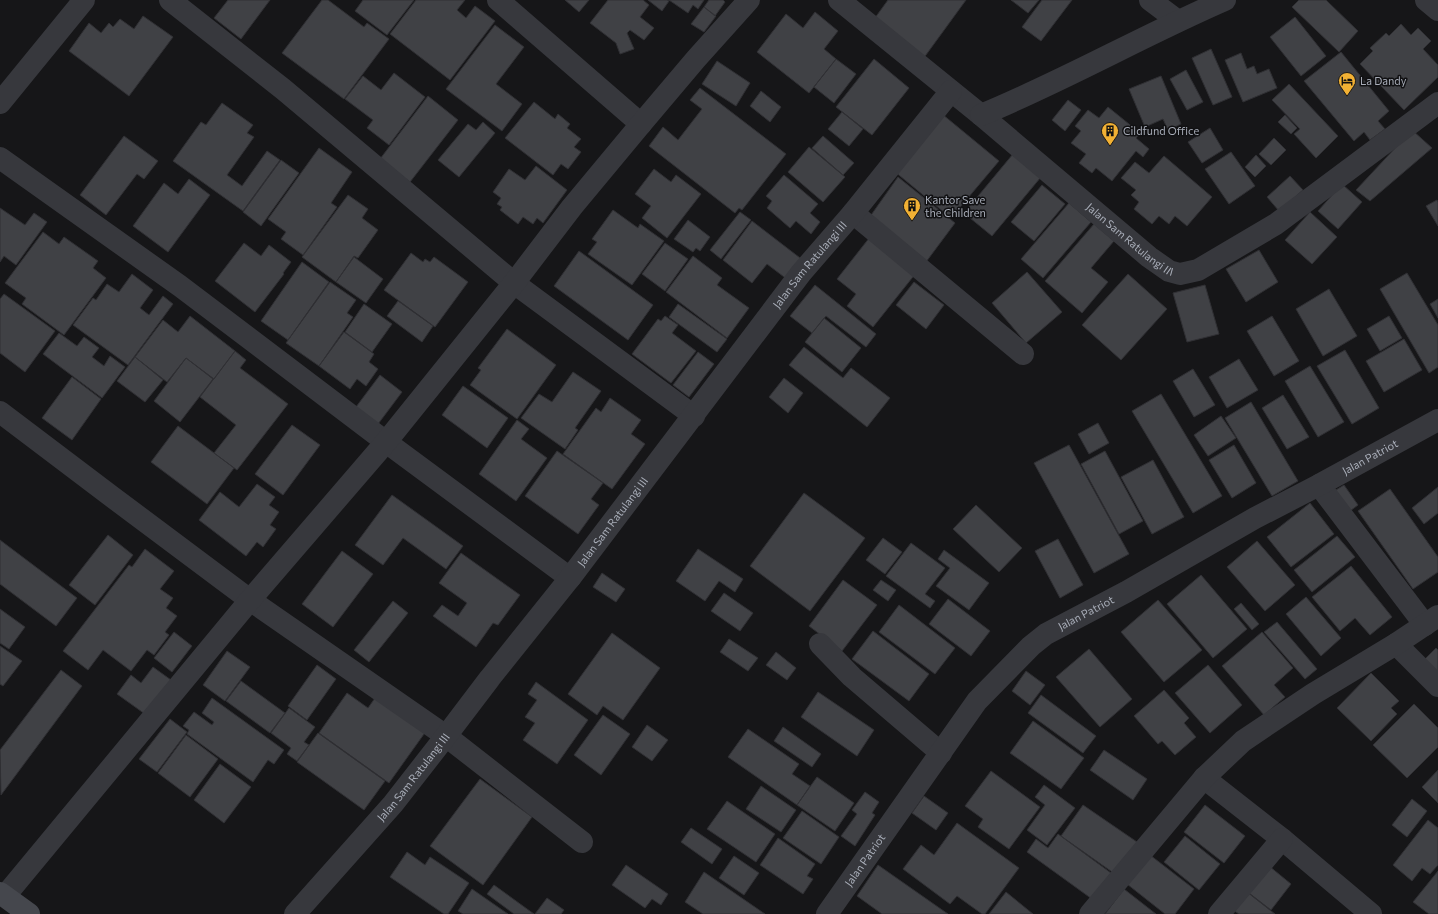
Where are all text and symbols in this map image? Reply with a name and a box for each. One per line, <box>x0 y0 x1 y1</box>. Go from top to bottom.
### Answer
hotel icon: La Dandy <box>1337 71 1357 96</box>
place label: La Dandy <box>1360 74 1407 87</box>
building icon: Cildfund Office <box>1100 121 1120 146</box>
place label: Cildfund Office <box>1123 124 1199 137</box>
place label: Kantor Save the Children <box>925 193 986 219</box>
building icon: Kantor Save the Children <box>902 196 922 221</box>
street label: Jalan Sam Ratulangi III <box>1083 200 1175 278</box>
street label: Jalan Sam Ratulangi III <box>770 218 849 311</box>
street label: Jalan Patriot <box>1340 436 1400 478</box>
street label: Jalan Sam Ratulangi III <box>574 474 650 569</box>
street label: Jalan Patriot <box>1056 592 1116 633</box>
street label: Jalan Sam Ratulangi III <box>374 730 452 824</box>
street label: Jalan Patriot <box>842 831 888 889</box>

